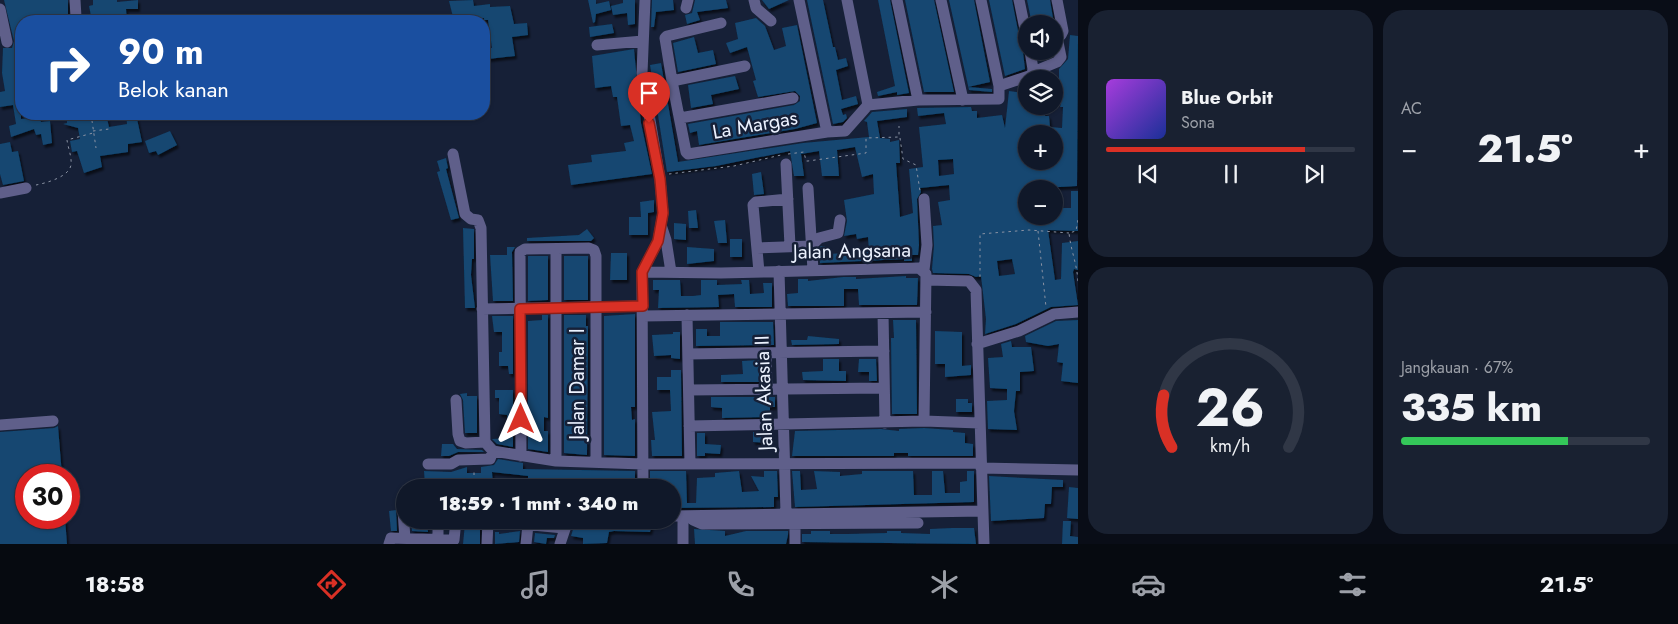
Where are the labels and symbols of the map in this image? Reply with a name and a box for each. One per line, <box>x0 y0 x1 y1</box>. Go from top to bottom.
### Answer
pin <box>628 72 670 123</box>
street label: La Margas <box>710 103 800 147</box>
street label: Jalan Angsana <box>790 235 911 267</box>
street label: Jalan Damar I <box>563 328 592 443</box>
street label: Jalan Akasia II <box>747 335 781 454</box>
position arrow <box>494 392 546 444</box>
speed limit sign: 30 <box>15 464 80 529</box>

